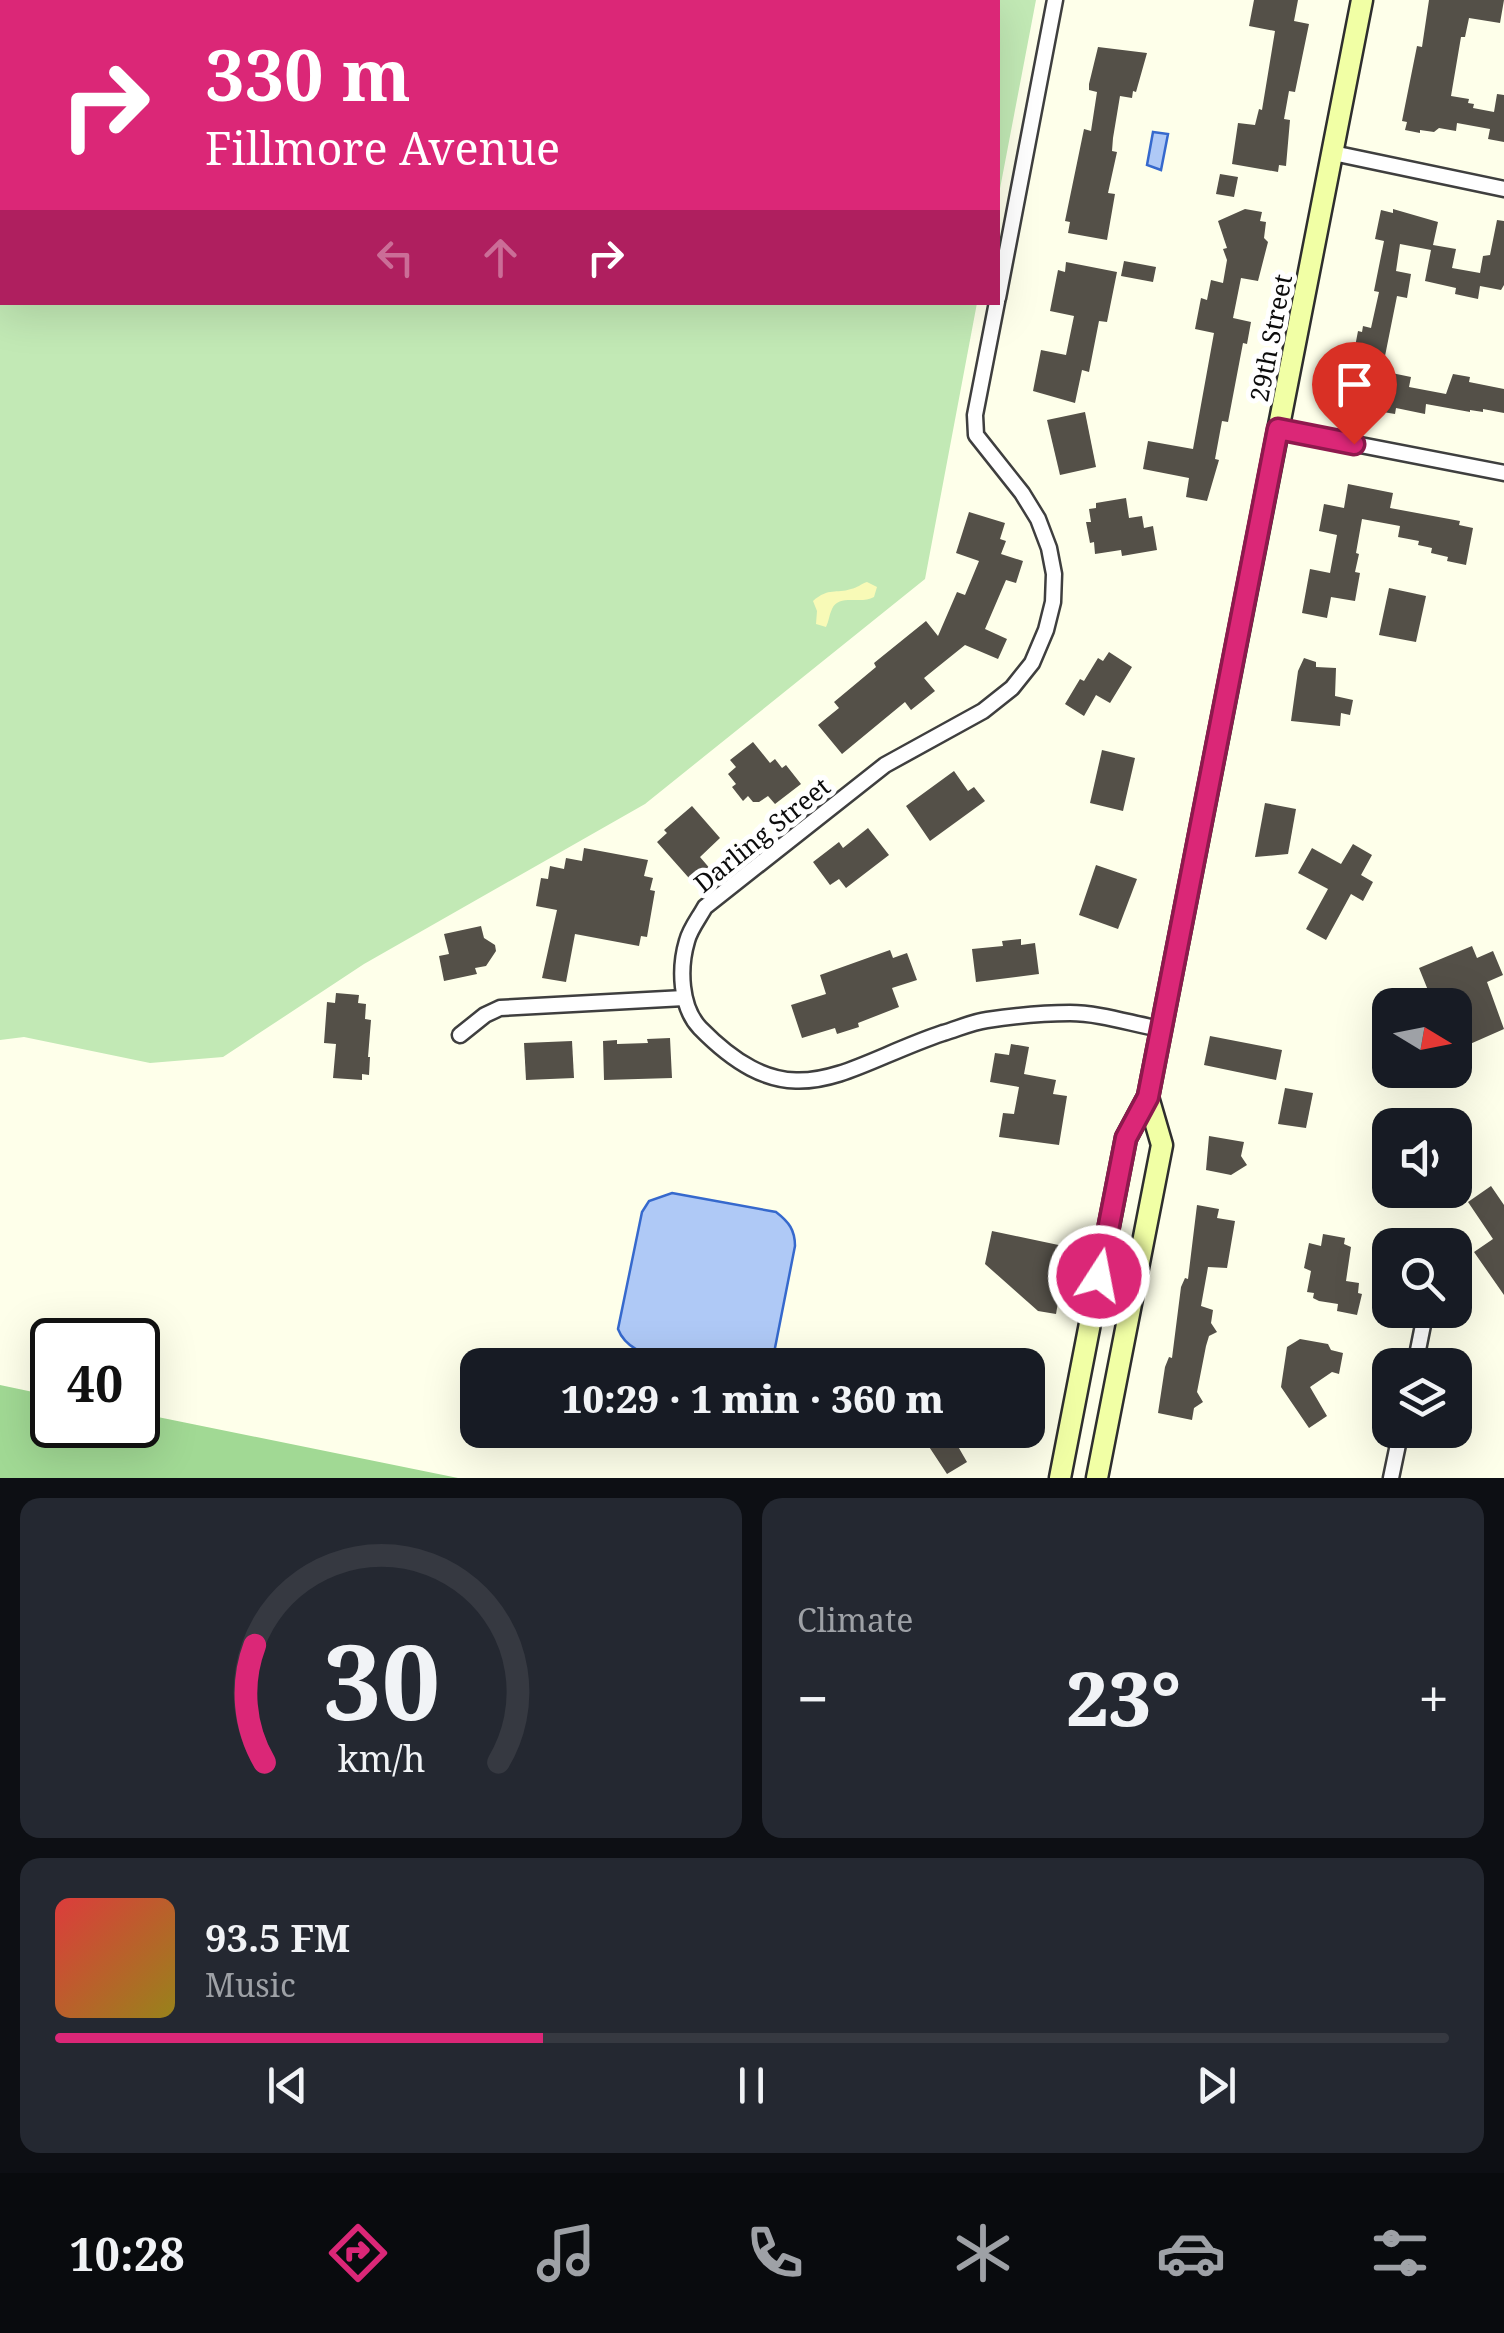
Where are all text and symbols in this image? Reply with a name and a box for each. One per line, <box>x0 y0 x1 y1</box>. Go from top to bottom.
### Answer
text: 330 m <box>205 26 411 122</box>
icon: right <box>40 40 170 170</box>
text: Fillmore Avenue <box>205 117 560 178</box>
icon: left <box>368 230 423 285</box>
icon: ahead <box>473 230 528 285</box>
icon: right <box>578 230 633 285</box>
street label: 29th Street <box>1241 271 1299 404</box>
pin <box>1312 342 1397 445</box>
icon: arrive <box>1327 357 1382 412</box>
street label: Darling Street <box>686 769 837 900</box>
north arrow <box>1372 988 1472 1088</box>
map controls <box>1372 988 1472 1448</box>
button: sound <box>1372 1108 1472 1208</box>
position arrow <box>1047 1224 1151 1328</box>
button: search <box>1372 1228 1472 1328</box>
speed limit sign: 40 <box>30 1318 160 1448</box>
button: layers <box>1372 1348 1472 1448</box>
text: 10:29 · 1 min · 360 m <box>561 1372 944 1424</box>
text: Climate <box>797 1598 913 1641</box>
text: 30 <box>322 1609 440 1750</box>
text: 23° <box>1066 1646 1181 1748</box>
text: − <box>797 1660 829 1735</box>
text: + <box>1418 1660 1449 1735</box>
text: km/h <box>337 1734 425 1782</box>
text: 93.5 FM <box>205 1911 350 1963</box>
text: Music <box>205 1963 296 2006</box>
icon: previous <box>260 2058 315 2113</box>
icon: pause <box>724 2058 779 2113</box>
icon: next <box>1189 2058 1244 2113</box>
icon: directions <box>323 2218 393 2288</box>
icon: music <box>531 2218 601 2288</box>
icon: phone <box>740 2218 810 2288</box>
icon: climate <box>948 2218 1018 2288</box>
icon: car <box>1156 2218 1226 2288</box>
icon: filters <box>1365 2218 1435 2288</box>
text: 10:28 <box>69 2223 185 2284</box>

